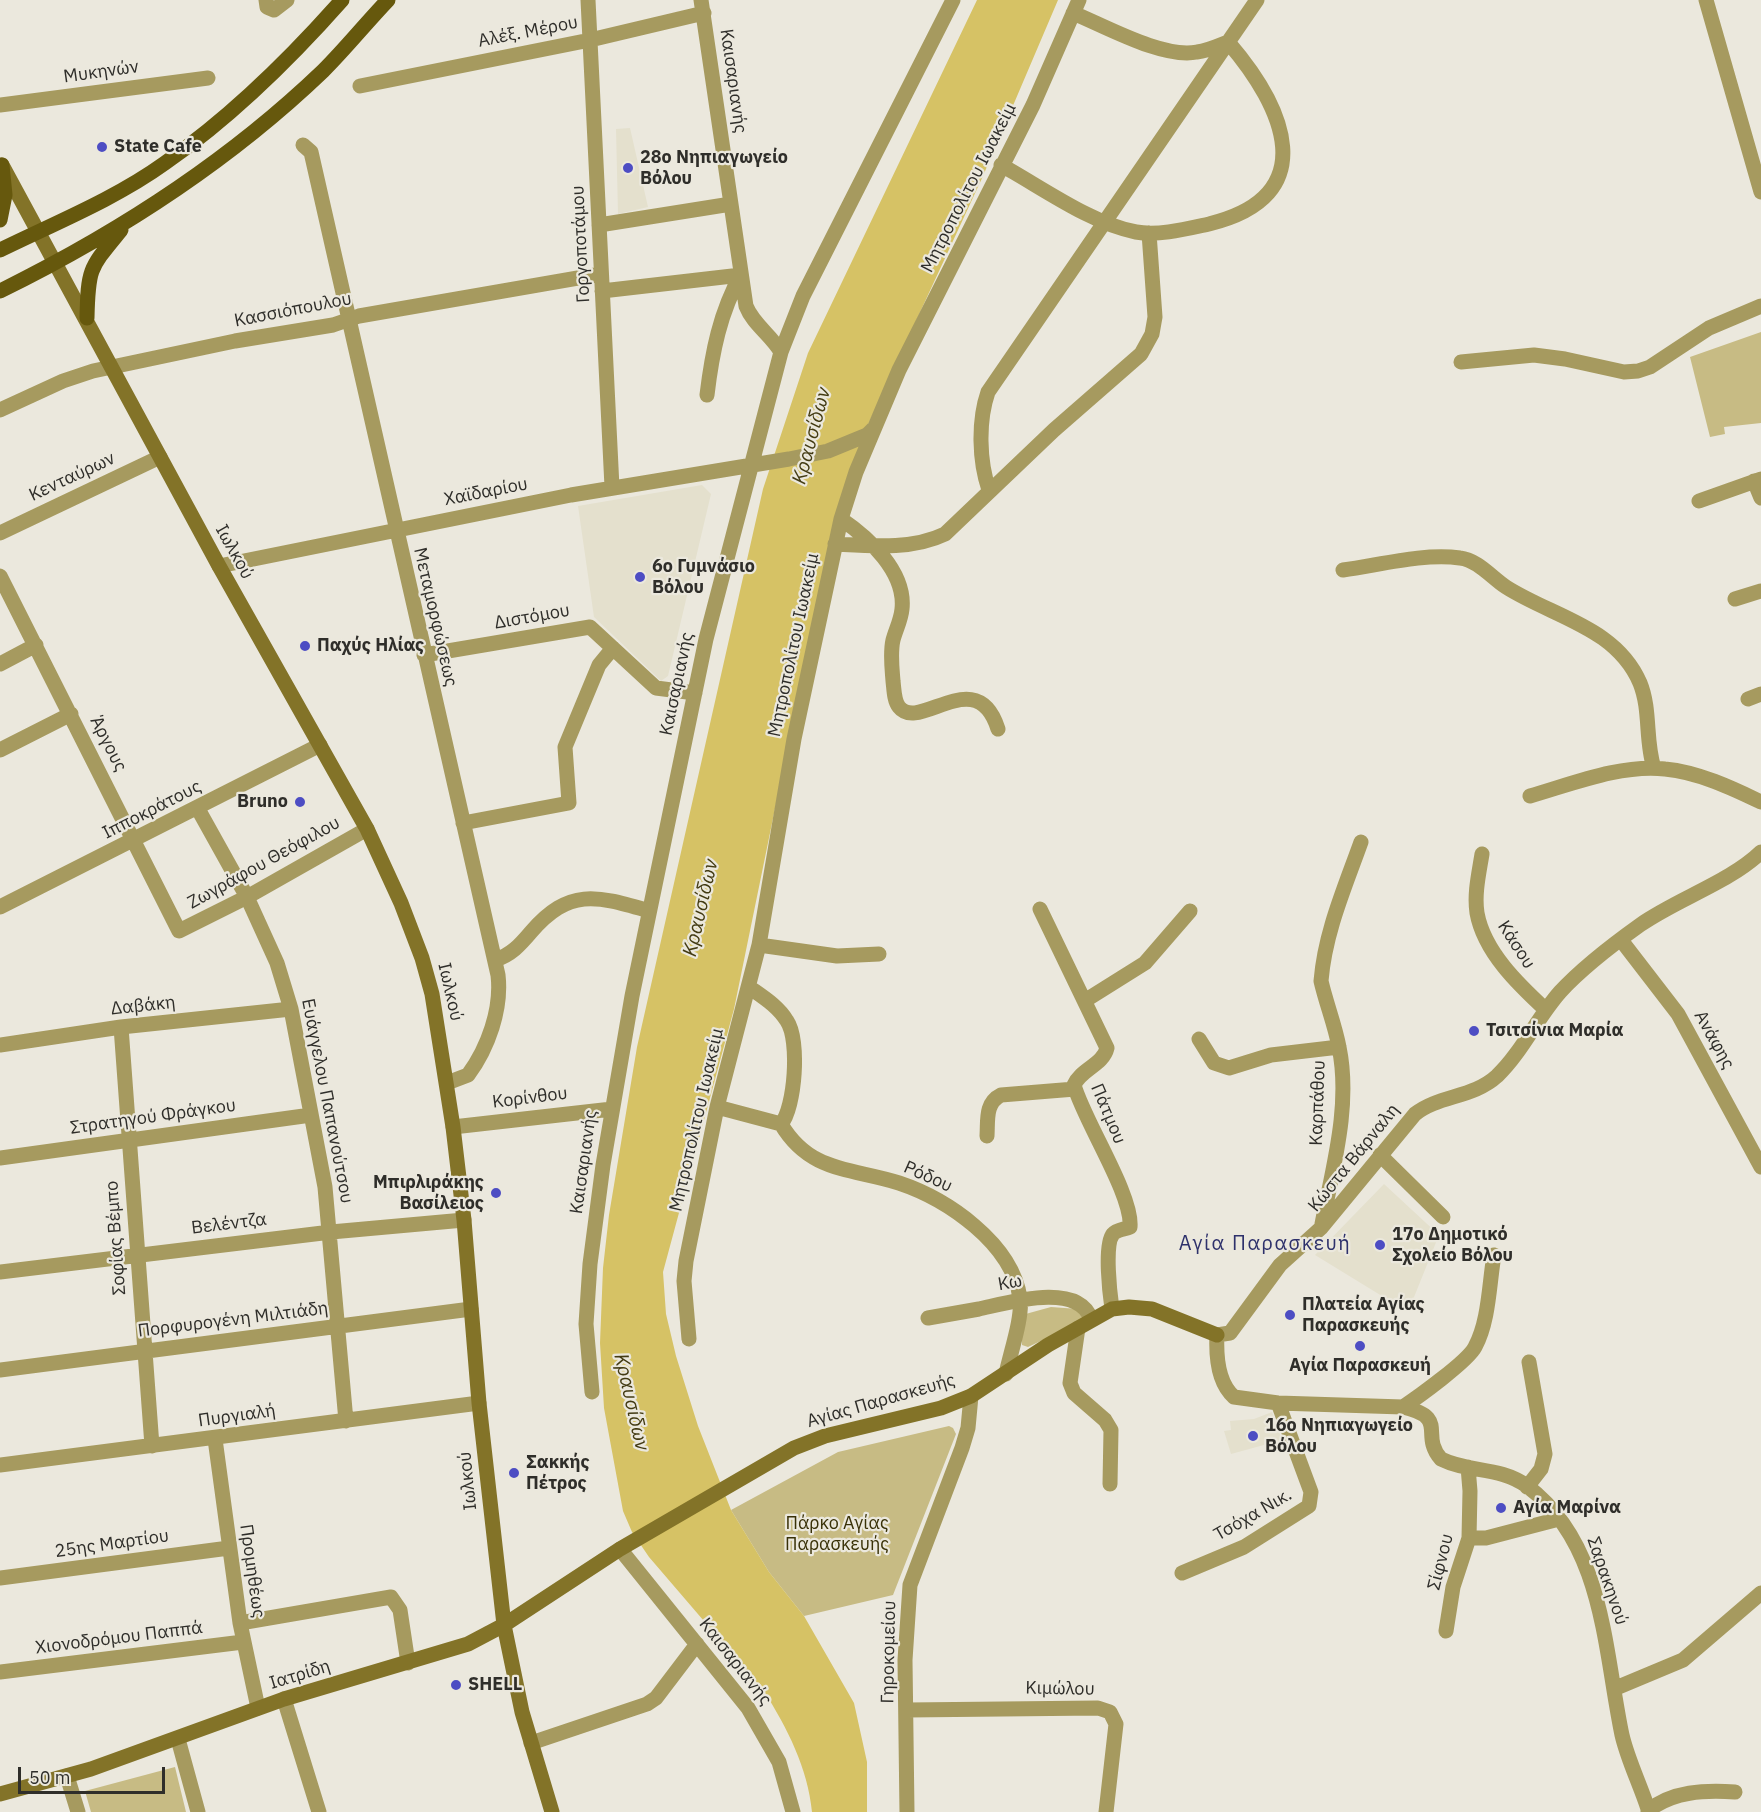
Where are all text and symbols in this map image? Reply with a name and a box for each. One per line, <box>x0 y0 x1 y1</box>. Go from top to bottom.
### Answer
street label: Αλέξ. Μέρου <box>476 12 580 52</box>
street label: Καισαριανής <box>715 27 751 135</box>
street label: Μυκηνών <box>62 56 140 88</box>
street label: Μητροπολίτου Ιωακείμ <box>917 100 1021 276</box>
place label: State Cafe <box>114 136 202 158</box>
marker: State Cafe <box>95 140 109 154</box>
place label: 28ο Νηπιαγωγείο Βόλου <box>640 147 788 190</box>
marker: 28ο Νηπιαγωγείο Βόλου <box>621 161 635 175</box>
street label: Γοργοποτάμου <box>567 185 595 303</box>
street label: Κασσιόπουλου <box>232 288 354 332</box>
water label: Κραυσίδων <box>788 385 836 487</box>
street label: Κενταύρων <box>26 448 118 506</box>
street label: Χαϊδαρίου <box>442 473 530 511</box>
street label: Ιωλκού <box>210 521 258 583</box>
street label: Μεταμορφώσεως <box>408 545 462 689</box>
street label: Μητροπολίτου Ιωακείμ <box>764 551 824 739</box>
place label: 6ο Γυμνάσιο Βόλου <box>652 556 755 598</box>
marker: 6ο Γυμνάσιο Βόλου <box>633 570 647 584</box>
street label: Διστόμου <box>492 600 572 634</box>
street label: Καισαριανής <box>656 630 698 738</box>
place label: Παχύς Ηλίας <box>317 635 424 657</box>
marker: Παχύς Ηλίας <box>298 639 312 653</box>
street label: Άργους <box>85 713 131 775</box>
street label: Ιπποκράτους <box>99 776 205 844</box>
place label: Bruno <box>237 791 288 813</box>
marker: Bruno <box>293 795 307 809</box>
street label: Ζωγράφου Θεόφιλου <box>184 812 344 914</box>
water label: Κραυσίδων <box>678 857 724 959</box>
street label: Κάσου <box>1492 917 1540 973</box>
street label: Ιωλκού <box>433 961 467 1023</box>
street label: Δαβάκη <box>110 992 176 1020</box>
street label: Ευάγγελου Παπανούτσου <box>297 997 357 1205</box>
street label: Ανάφης <box>1689 1007 1739 1073</box>
place label: Τσιτσίνια Μαρία <box>1486 1020 1623 1042</box>
marker: Τσιτσίνια Μαρία <box>1467 1024 1481 1038</box>
street label: Μητροπολίτου Ιωακείμ <box>665 1026 729 1214</box>
street label: Καρπάθου <box>1306 1060 1330 1146</box>
street label: Πάτμου <box>1086 1081 1130 1147</box>
street label: Κορίνθου <box>491 1083 569 1113</box>
street label: Στρατηγού Φράγκου <box>69 1095 237 1139</box>
street label: Κώστα Βάρναλη <box>1304 1100 1404 1216</box>
street label: Καισαριανής <box>566 1108 602 1216</box>
street label: Ρόδου <box>900 1157 956 1197</box>
place label: Μπιρλιράκης Βασίλειος <box>373 1172 484 1214</box>
street label: Σοφίας Βέμπο <box>101 1180 131 1296</box>
marker: Μπιρλιράκης Βασίλειος <box>489 1186 503 1200</box>
street label: Βελέντζα <box>190 1209 268 1239</box>
place label: 17ο Δημοτικό Σχολείο Βόλου <box>1392 1224 1513 1266</box>
district label: Αγία Παρασκευή <box>1179 1232 1351 1256</box>
marker: 17ο Δημοτικό Σχολείο Βόλου <box>1373 1238 1387 1252</box>
street label: Κω <box>996 1270 1024 1296</box>
place label: Πλατεία Αγίας Παρασκευής <box>1302 1294 1425 1336</box>
street label: Πορφυρογένη Μιλτιάδη <box>137 1298 329 1342</box>
marker: Πλατεία Αγίας Παρασκευής <box>1283 1308 1297 1322</box>
marker: Αγία Παρασκευή <box>1353 1339 1367 1353</box>
water label: Κραυσίδων <box>608 1351 654 1453</box>
place label: Αγία Παρασκευή <box>1289 1355 1431 1377</box>
street label: Αγίας Παρασκευής <box>804 1369 958 1433</box>
street label: Πυργιαλή <box>197 1400 277 1432</box>
place label: 16ο Νηπιαγωγείο Βόλου <box>1265 1415 1413 1458</box>
marker: 16ο Νηπιαγωγείο Βόλου <box>1246 1429 1260 1443</box>
street label: Ιωλκού <box>454 1450 482 1512</box>
place label: Σακκής Πέτρος <box>526 1452 590 1494</box>
marker: Σακκής Πέτρος <box>507 1466 521 1480</box>
street label: Τσόχα Νικ. <box>1210 1484 1296 1546</box>
place label: Αγία Μαρίνα <box>1513 1497 1621 1519</box>
marker: Αγία Μαρίνα <box>1494 1501 1508 1515</box>
park label: Πάρκο Αγίας Παρασκευής <box>785 1513 889 1556</box>
street label: Προμηθέως <box>235 1523 269 1619</box>
street label: 25ης Μαρτίου <box>54 1525 170 1563</box>
street label: Σίφνου <box>1424 1532 1458 1592</box>
street label: Σαρακηνού <box>1582 1534 1632 1628</box>
street label: Γηροκομείου <box>877 1600 901 1704</box>
street label: Καισαριανής <box>694 1614 776 1710</box>
street label: Χιονοδρόμου Παππά <box>34 1617 204 1659</box>
street label: Ιατρίδη <box>267 1656 333 1694</box>
place label: SHELL <box>468 1674 522 1696</box>
marker: SHELL <box>449 1678 463 1692</box>
street label: Κιμώλου <box>1025 1678 1095 1700</box>
scale bar <box>21 1755 168 1793</box>
text: 50 m <box>29 1766 71 1789</box>

